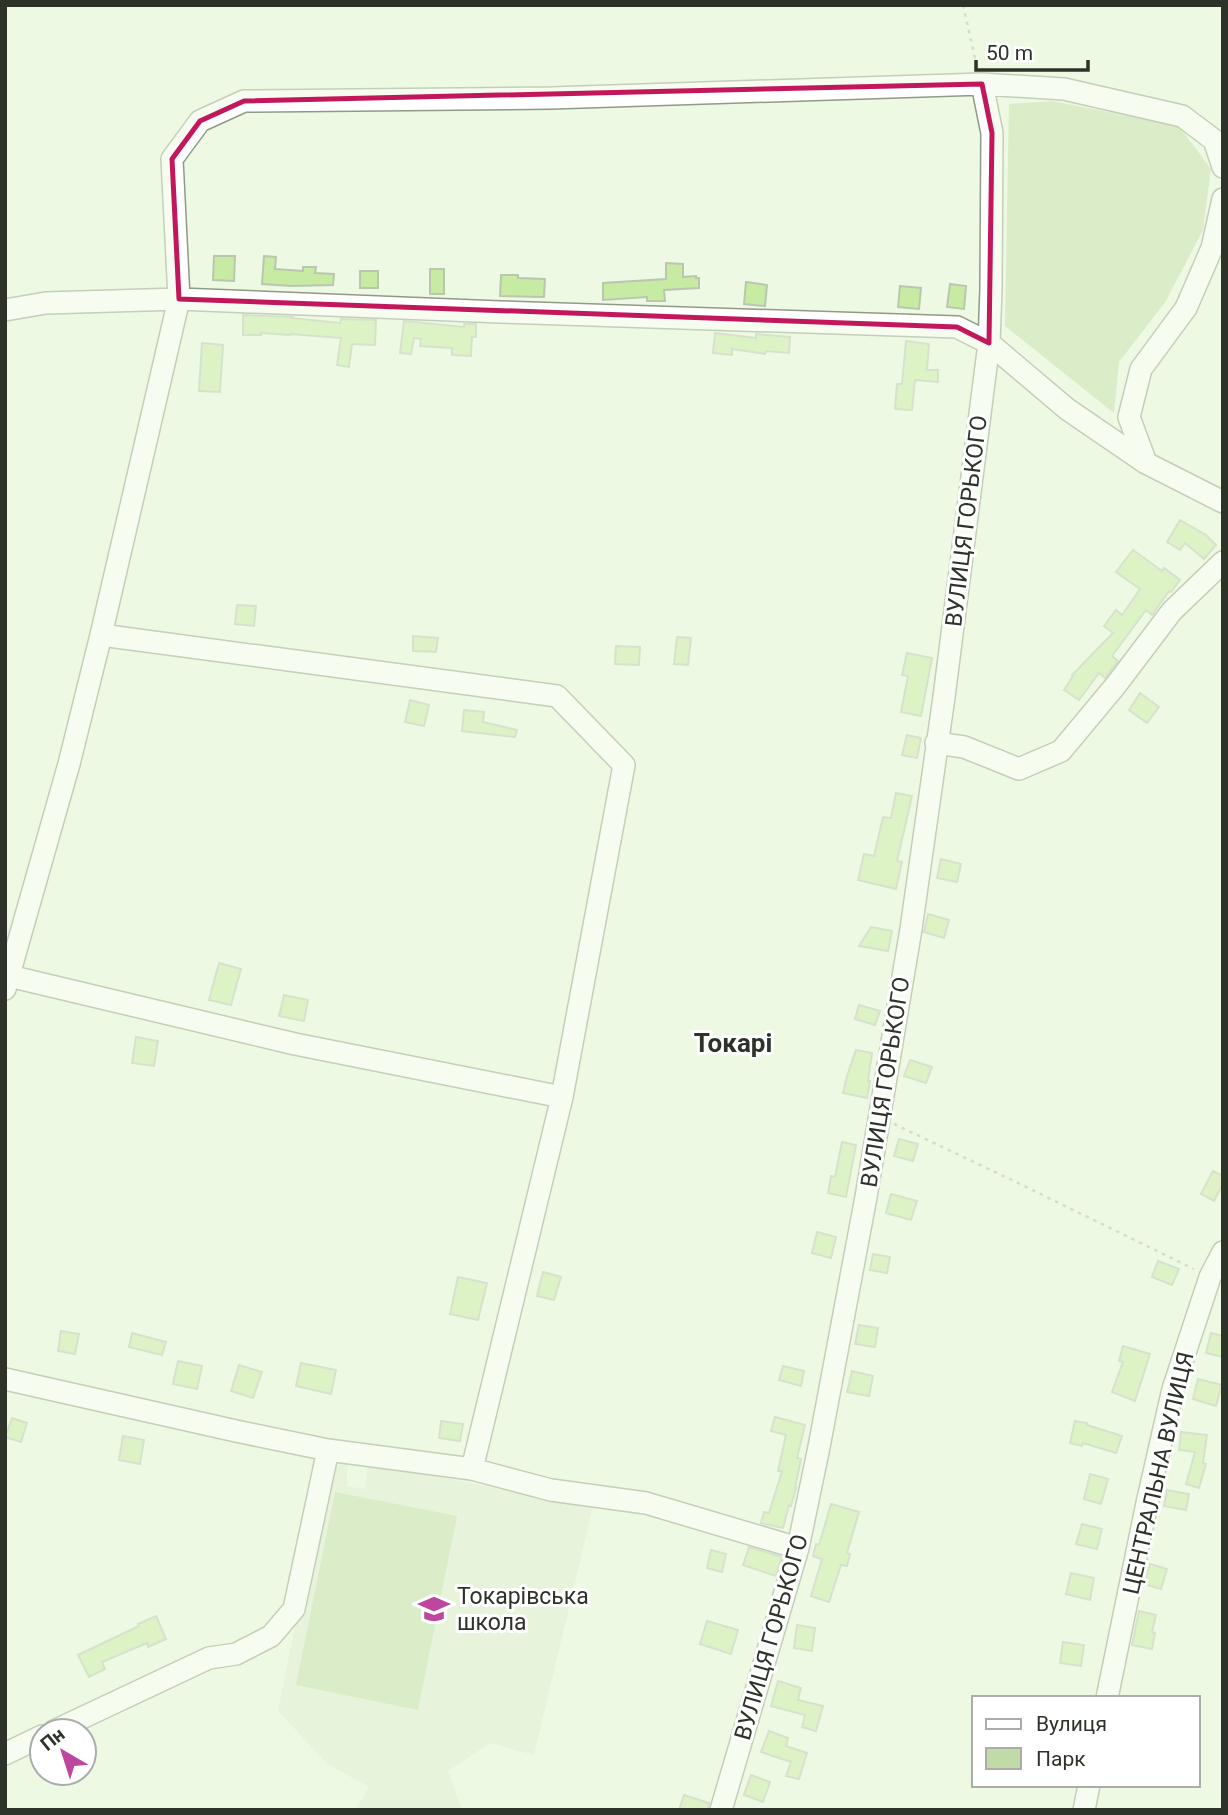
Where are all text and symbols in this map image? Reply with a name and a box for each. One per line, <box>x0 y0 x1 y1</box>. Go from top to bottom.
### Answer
scale bar <box>976 28 1088 72</box>
text: 50 m <box>986 41 1033 65</box>
street label: ВУЛИЦЯ ГОРЬКОГО <box>940 414 993 628</box>
street label: ВУЛИЦЯ ГОРЬКОГО <box>856 975 915 1189</box>
district label: Токарі <box>694 1028 772 1058</box>
street label: ЦЕНТРАЛЬНА ВУЛИЦЯ <box>1117 1349 1200 1597</box>
street label: ВУЛИЦЯ ГОРЬКОГО <box>729 1531 814 1743</box>
place label: Токарівська школа <box>457 1583 589 1636</box>
school or university icon: Токарівська школа <box>417 1592 451 1626</box>
legend <box>972 1696 1200 1787</box>
text: Вулиця <box>1036 1712 1107 1736</box>
north arrow <box>28 1717 98 1787</box>
text: Пн <box>36 1723 69 1756</box>
text: Парк <box>1036 1747 1086 1771</box>

